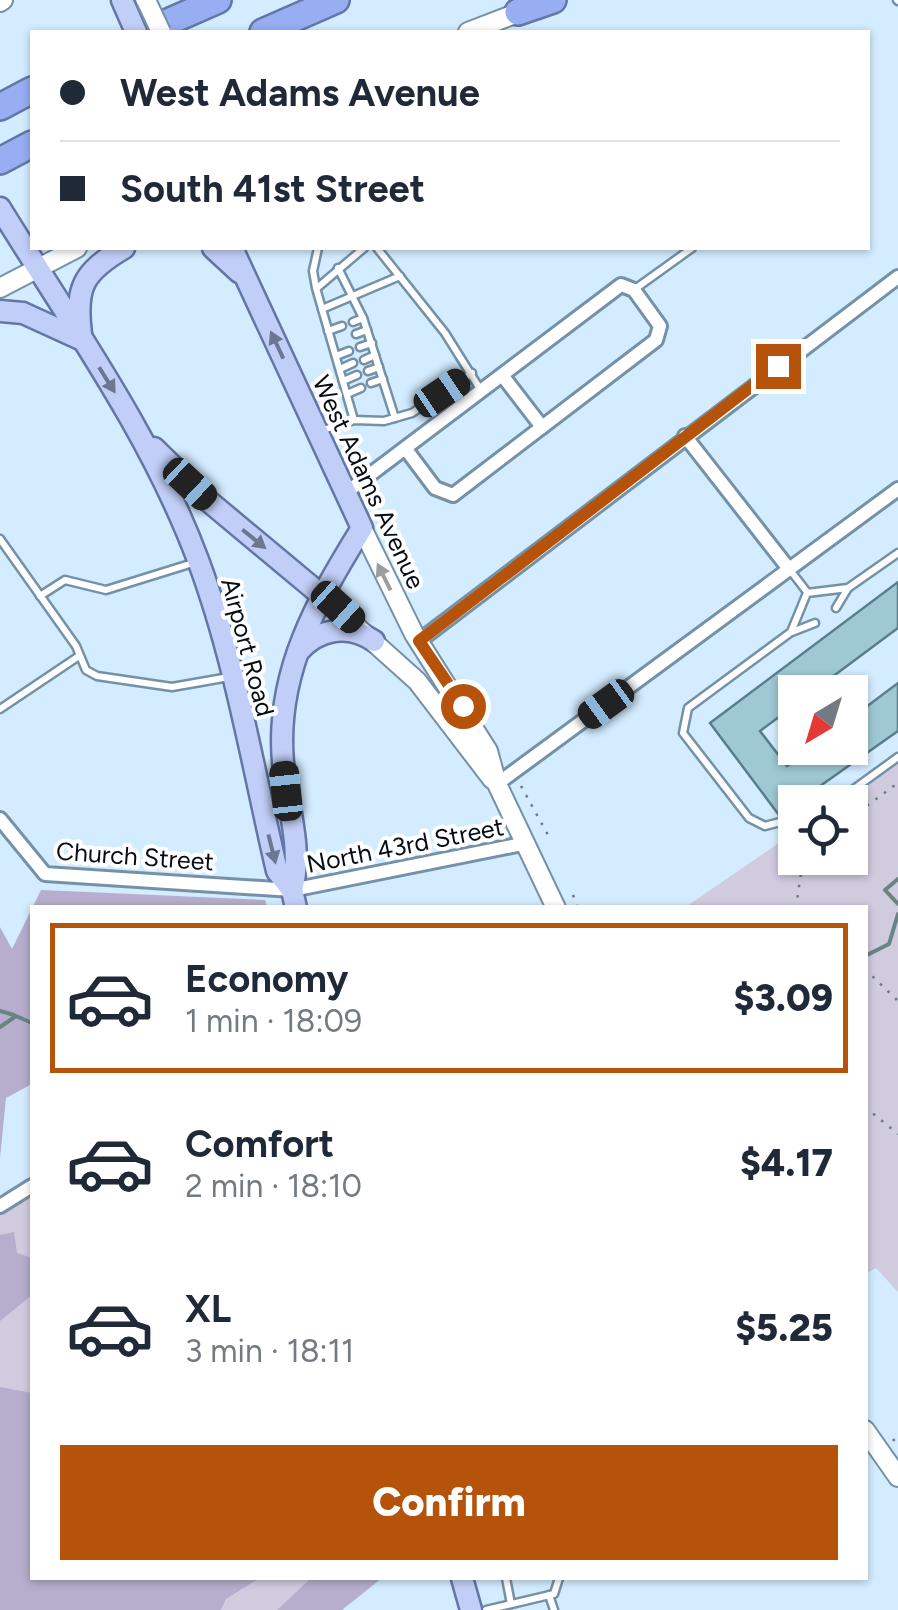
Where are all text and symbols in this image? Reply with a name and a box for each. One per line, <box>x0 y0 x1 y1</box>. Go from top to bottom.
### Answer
text: West Adams Avenue <box>120 70 480 116</box>
text: South 41st Street <box>120 166 425 212</box>
one-way arrow <box>268 330 285 359</box>
route end <box>756 344 801 389</box>
car <box>409 364 475 422</box>
one-way arrow <box>98 366 115 394</box>
street label: West Adams Avenue <box>306 371 432 593</box>
car <box>158 453 222 515</box>
one-way arrow <box>241 528 266 549</box>
one-way arrow <box>376 562 393 591</box>
street label: Airport Road <box>215 574 281 720</box>
car <box>306 576 370 638</box>
car <box>573 674 639 734</box>
north arrow <box>778 675 868 765</box>
map controls <box>778 675 868 875</box>
route start <box>441 684 486 729</box>
car <box>268 760 304 822</box>
button: locate <box>778 785 868 875</box>
street label: North 43rd Street <box>304 811 506 879</box>
one-way arrow <box>265 834 280 865</box>
street label: Church Street <box>55 836 215 876</box>
icon: car <box>65 953 155 1043</box>
text: Economy <box>185 956 348 1002</box>
text: $3.09 <box>734 975 833 1021</box>
text: 1 min · 18:09 <box>185 1002 362 1040</box>
icon: car <box>65 1118 155 1208</box>
text: Comfort <box>185 1121 334 1167</box>
text: $4.17 <box>740 1140 833 1186</box>
text: 2 min · 18:10 <box>185 1167 362 1205</box>
icon: car <box>65 1283 155 1373</box>
text: XL <box>185 1286 231 1332</box>
text: $5.25 <box>735 1305 833 1351</box>
text: 3 min · 18:11 <box>185 1332 354 1370</box>
button: Confirm <box>60 1445 838 1560</box>

